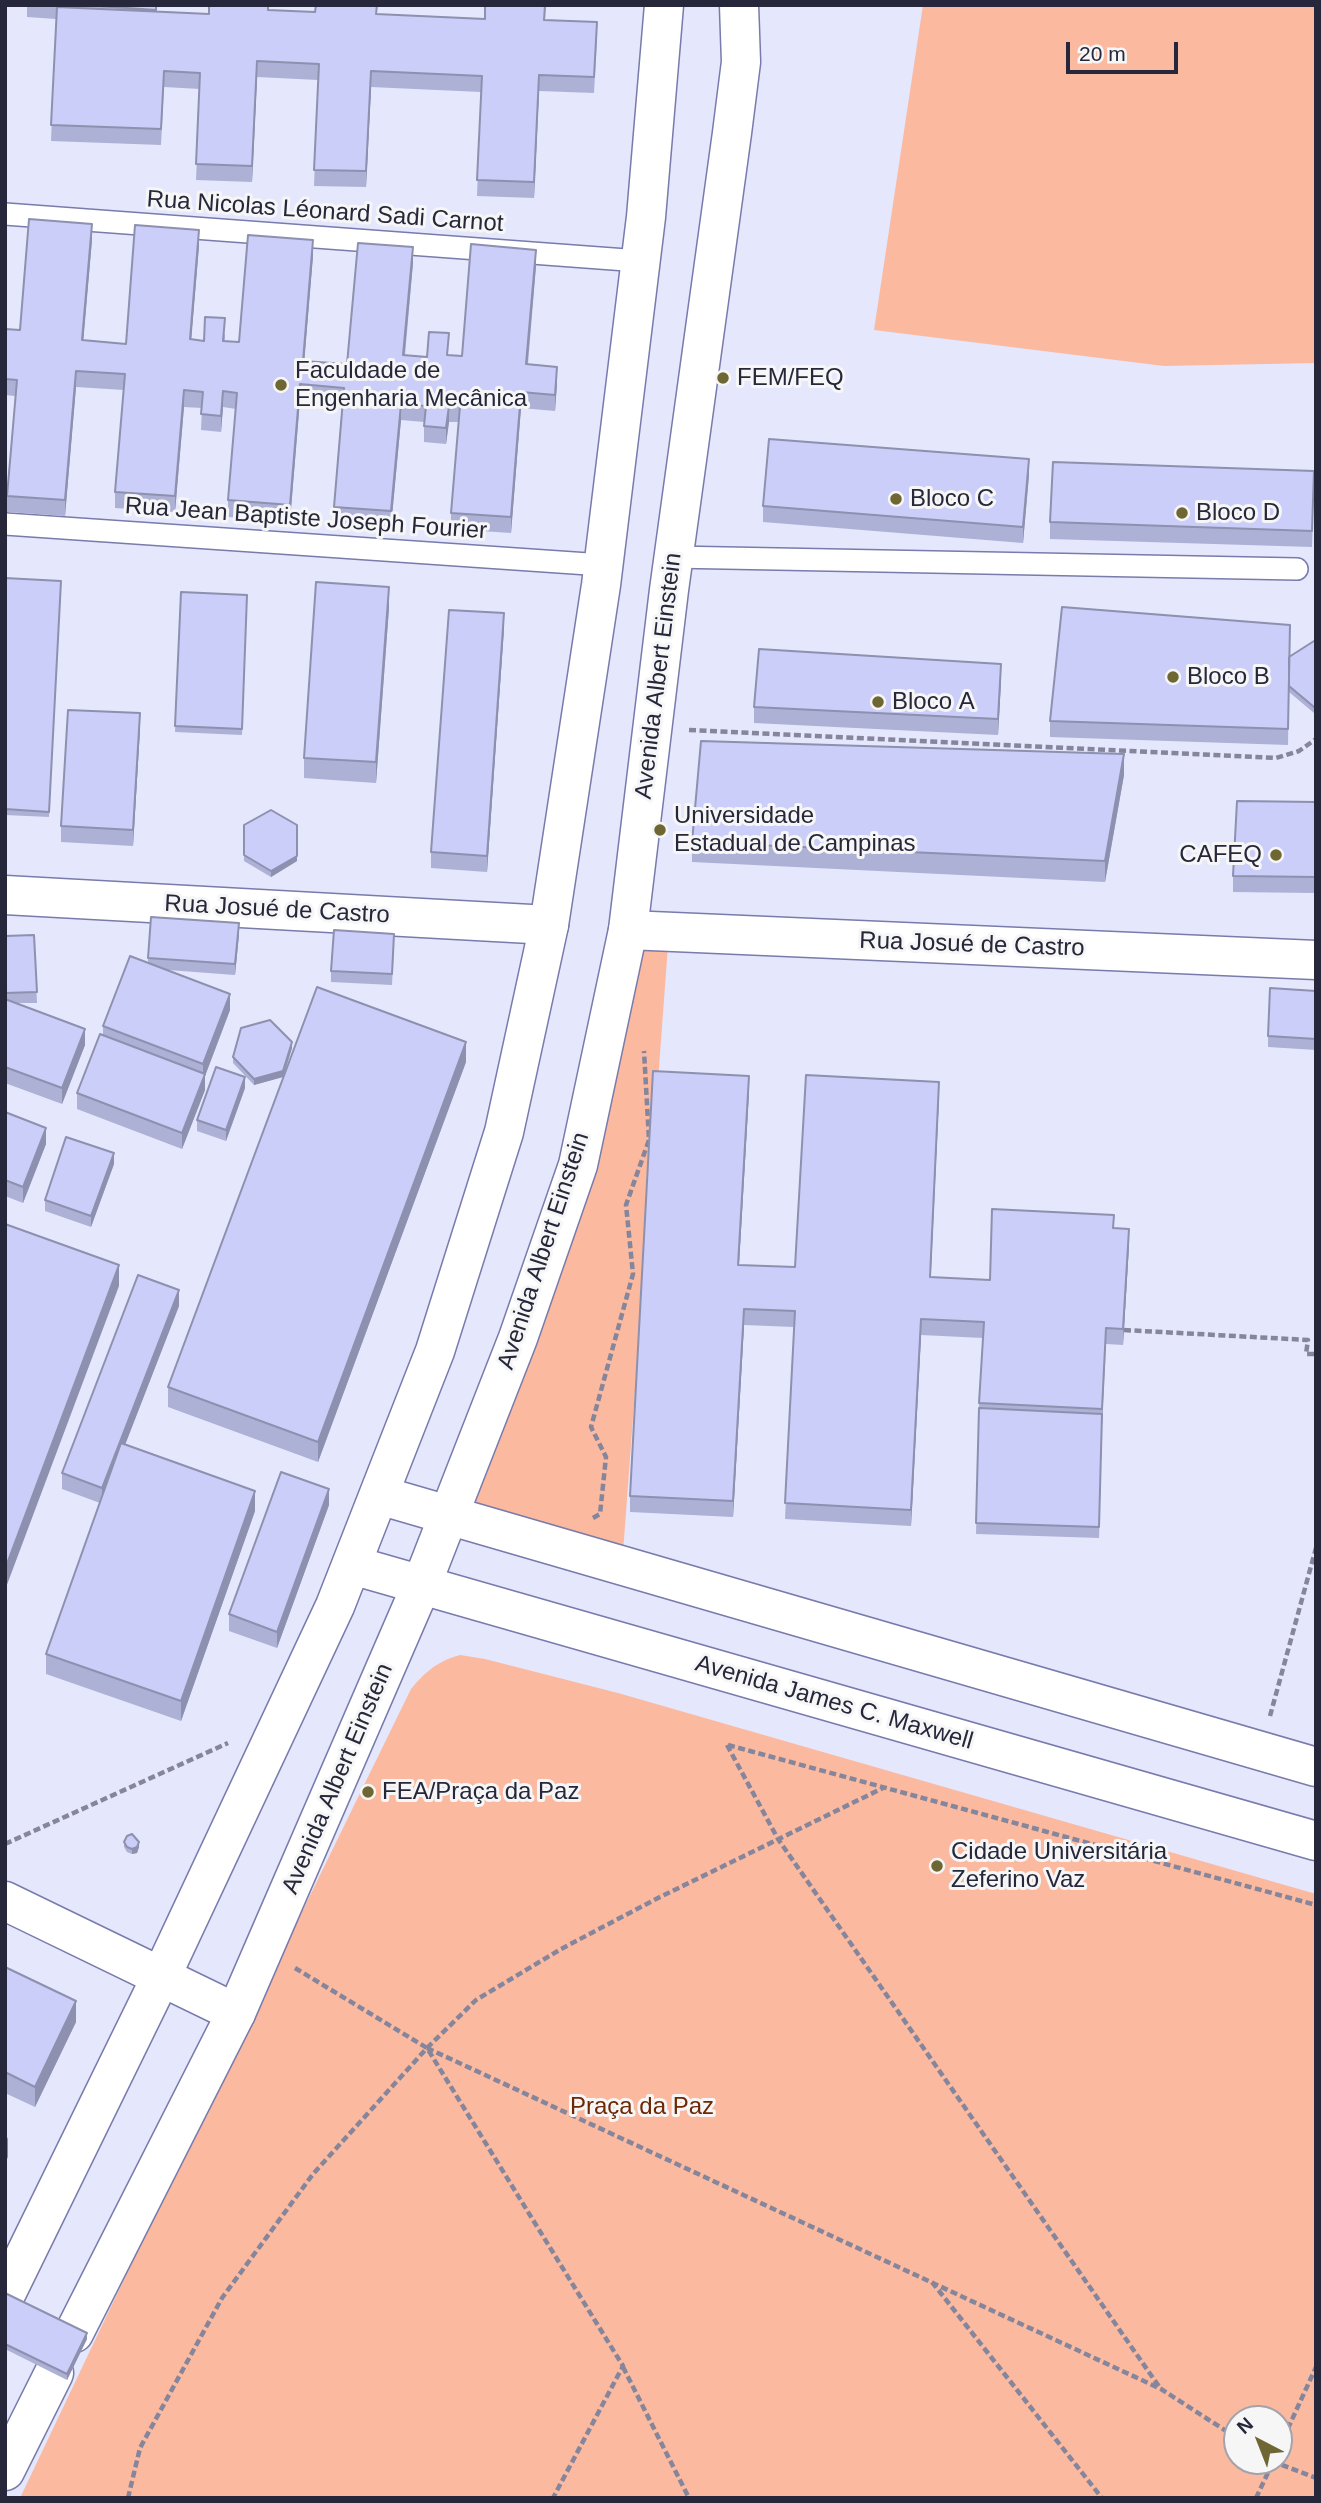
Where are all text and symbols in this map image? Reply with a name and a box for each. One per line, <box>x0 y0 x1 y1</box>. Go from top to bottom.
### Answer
scale bar <box>1069 28 1181 72</box>
text: 20 m <box>1079 42 1126 65</box>
street label: Rua Nicolas Léonard Sadi Carnot <box>146 185 504 239</box>
place label: Faculdade de Engenharia Mecânica <box>295 357 527 413</box>
place label: FEM/FEQ <box>737 364 844 392</box>
marker: FEM/FEQ <box>715 370 731 386</box>
marker: Faculdade de Engenharia Mecânica <box>273 377 289 393</box>
place label: Bloco C <box>910 485 994 513</box>
marker: Bloco C <box>888 491 904 507</box>
street label: Rua Jean Baptiste Joseph Fourier <box>124 492 488 546</box>
place label: Bloco D <box>1196 499 1280 527</box>
marker: Bloco D <box>1174 505 1190 521</box>
street label: Avenida Albert Einstein <box>630 551 688 801</box>
place label: Bloco B <box>1187 663 1270 691</box>
marker: Bloco B <box>1165 669 1181 685</box>
place label: Bloco A <box>892 688 975 716</box>
marker: Bloco A <box>870 694 886 710</box>
place label: Universidade Estadual de Campinas <box>674 802 915 858</box>
marker: Universidade Estadual de Campinas <box>652 822 668 838</box>
place label: CAFEQ <box>1179 841 1262 869</box>
marker: CAFEQ <box>1268 847 1284 863</box>
street label: Rua Josué de Castro <box>164 890 390 930</box>
street label: Rua Josué de Castro <box>859 927 1085 963</box>
street label: Avenida Albert Einstein <box>492 1129 596 1373</box>
street label: Avenida James C. Maxwell <box>692 1650 976 1756</box>
street label: Avenida Albert Einstein <box>276 1659 400 1899</box>
place label: FEA/Praça da Paz <box>382 1778 579 1806</box>
marker: FEA/Praça da Paz <box>360 1784 376 1800</box>
place label: Cidade Universitária Zeferino Vaz <box>951 1838 1167 1894</box>
marker: Cidade Universitária Zeferino Vaz <box>929 1858 945 1874</box>
park label: Praça da Paz <box>570 2093 714 2121</box>
north arrow <box>1223 2405 1293 2475</box>
text: N <box>1233 2413 1257 2438</box>

